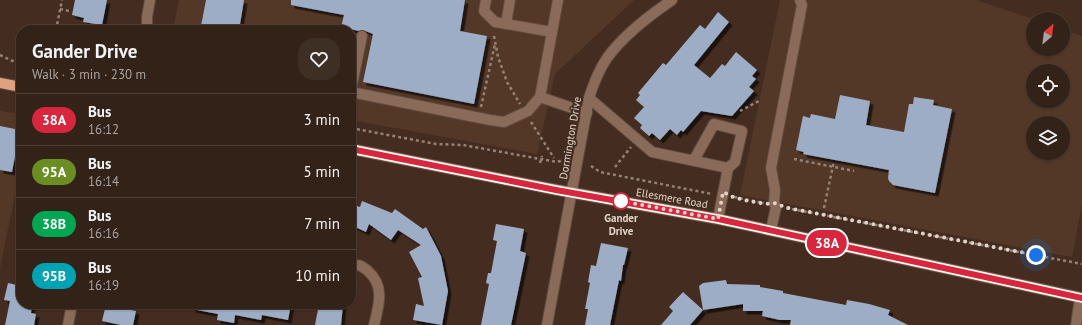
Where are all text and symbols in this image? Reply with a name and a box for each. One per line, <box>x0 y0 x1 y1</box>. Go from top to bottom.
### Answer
north arrow <box>1026 12 1070 56</box>
map controls <box>1026 12 1070 160</box>
button: heart <box>298 38 340 80</box>
text: Gander Drive <box>32 39 137 63</box>
button: locate <box>1026 64 1070 108</box>
text: Walk · 3 min · 230 m <box>32 66 146 83</box>
street label: Dormington Drive <box>556 95 584 180</box>
text: Bus <box>88 102 111 121</box>
text: 3 min <box>303 110 340 129</box>
text: 38A <box>42 111 66 129</box>
button: layers <box>1026 116 1070 160</box>
text: 16:12 <box>88 121 119 138</box>
text: Bus <box>88 154 111 173</box>
text: 5 min <box>303 162 340 181</box>
text: 95A <box>42 163 66 181</box>
text: 16:14 <box>88 173 119 190</box>
street label: Ellesmere Road <box>635 185 709 211</box>
marker: Gander Drive <box>612 192 630 210</box>
text: Bus <box>88 206 111 225</box>
place label: Gander Drive <box>604 211 638 238</box>
text: 7 min <box>304 214 340 233</box>
text: 38B <box>42 215 66 233</box>
text: 16:16 <box>88 225 119 242</box>
line badge: 38A <box>804 230 850 256</box>
text: 38A <box>815 234 839 252</box>
your location <box>1026 245 1046 265</box>
text: Bus <box>88 258 111 277</box>
text: 10 min <box>295 266 340 285</box>
text: 95B <box>42 267 66 285</box>
text: 16:19 <box>88 277 119 294</box>

